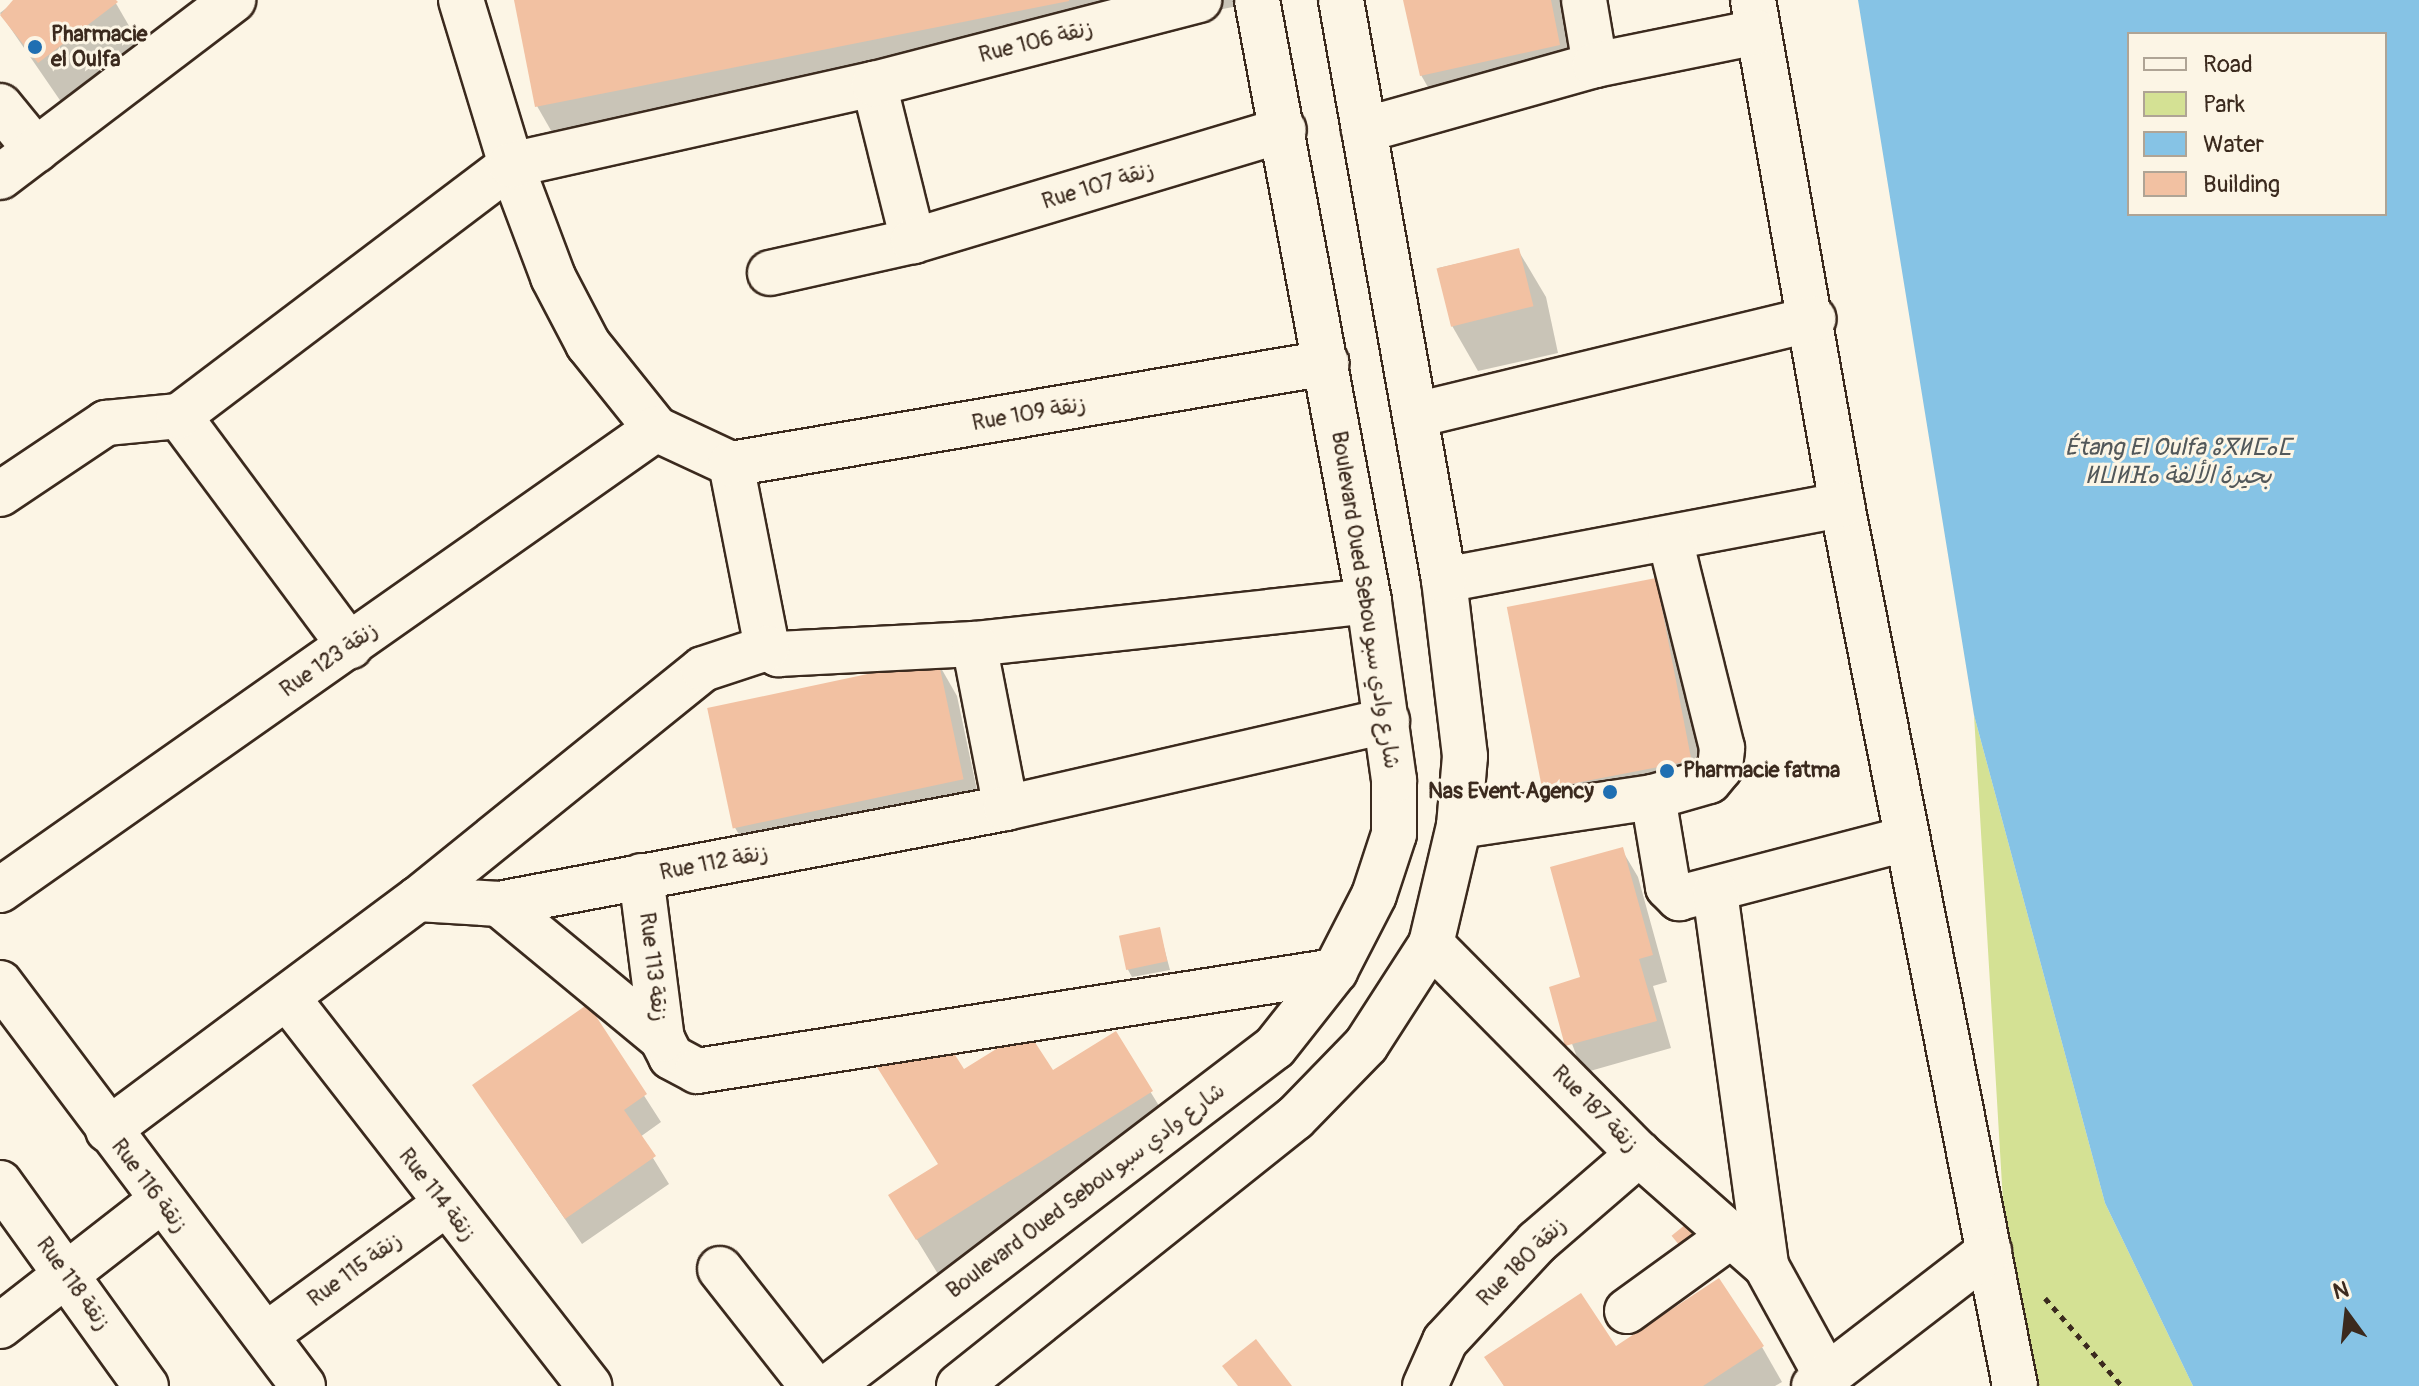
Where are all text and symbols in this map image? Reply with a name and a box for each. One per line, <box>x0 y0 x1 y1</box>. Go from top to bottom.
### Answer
street label: Rue 106 زنقة <box>976 15 1096 69</box>
place label: Pharmacie el Oulfa <box>51 21 147 72</box>
legend <box>2127 32 2387 216</box>
marker: Pharmacie el Oulfa <box>26 38 44 56</box>
text: Road <box>2203 50 2253 79</box>
text: Park <box>2203 90 2245 119</box>
text: Water <box>2203 130 2264 159</box>
street label: Rue 107 زنقة <box>1039 156 1157 216</box>
text: Building <box>2203 170 2280 199</box>
street label: Rue 109 زنقة <box>970 391 1088 437</box>
street label: Boulevard Oued Sebou شارع وادي سبو <box>1325 429 1405 771</box>
water label: Étang El Oulfa ⵓⴳⵍⵎⴰⵎ ⵍⵡⵍⴼⴰ بحيرة الألفة <box>2065 434 2291 490</box>
street label: Rue 123 زنقة <box>275 617 383 703</box>
place label: Pharmacie fatma <box>1683 758 1840 784</box>
marker: Pharmacie fatma <box>1658 762 1676 780</box>
place label: Nas Event Agency <box>1428 779 1594 805</box>
marker: Nas Event Agency <box>1601 783 1619 801</box>
street label: Rue 112 زنقة <box>658 840 770 886</box>
street label: Rue 113 زنقة <box>633 911 673 1023</box>
street label: Rue 187 زنقة <box>1546 1060 1644 1158</box>
street label: Boulevard Oued Sebou شارع وادي سبو <box>942 1078 1230 1304</box>
street label: Rue 116 زنقة <box>105 1134 193 1238</box>
street label: Rue 114 زنقة <box>393 1143 481 1247</box>
street label: Rue 180 زنقة <box>1472 1212 1572 1312</box>
street label: Rue 115 زنقة <box>303 1227 407 1313</box>
street label: Rue 118 زنقة <box>30 1232 116 1336</box>
north arrow <box>2307 1274 2387 1354</box>
text: N <box>2330 1275 2352 1306</box>

